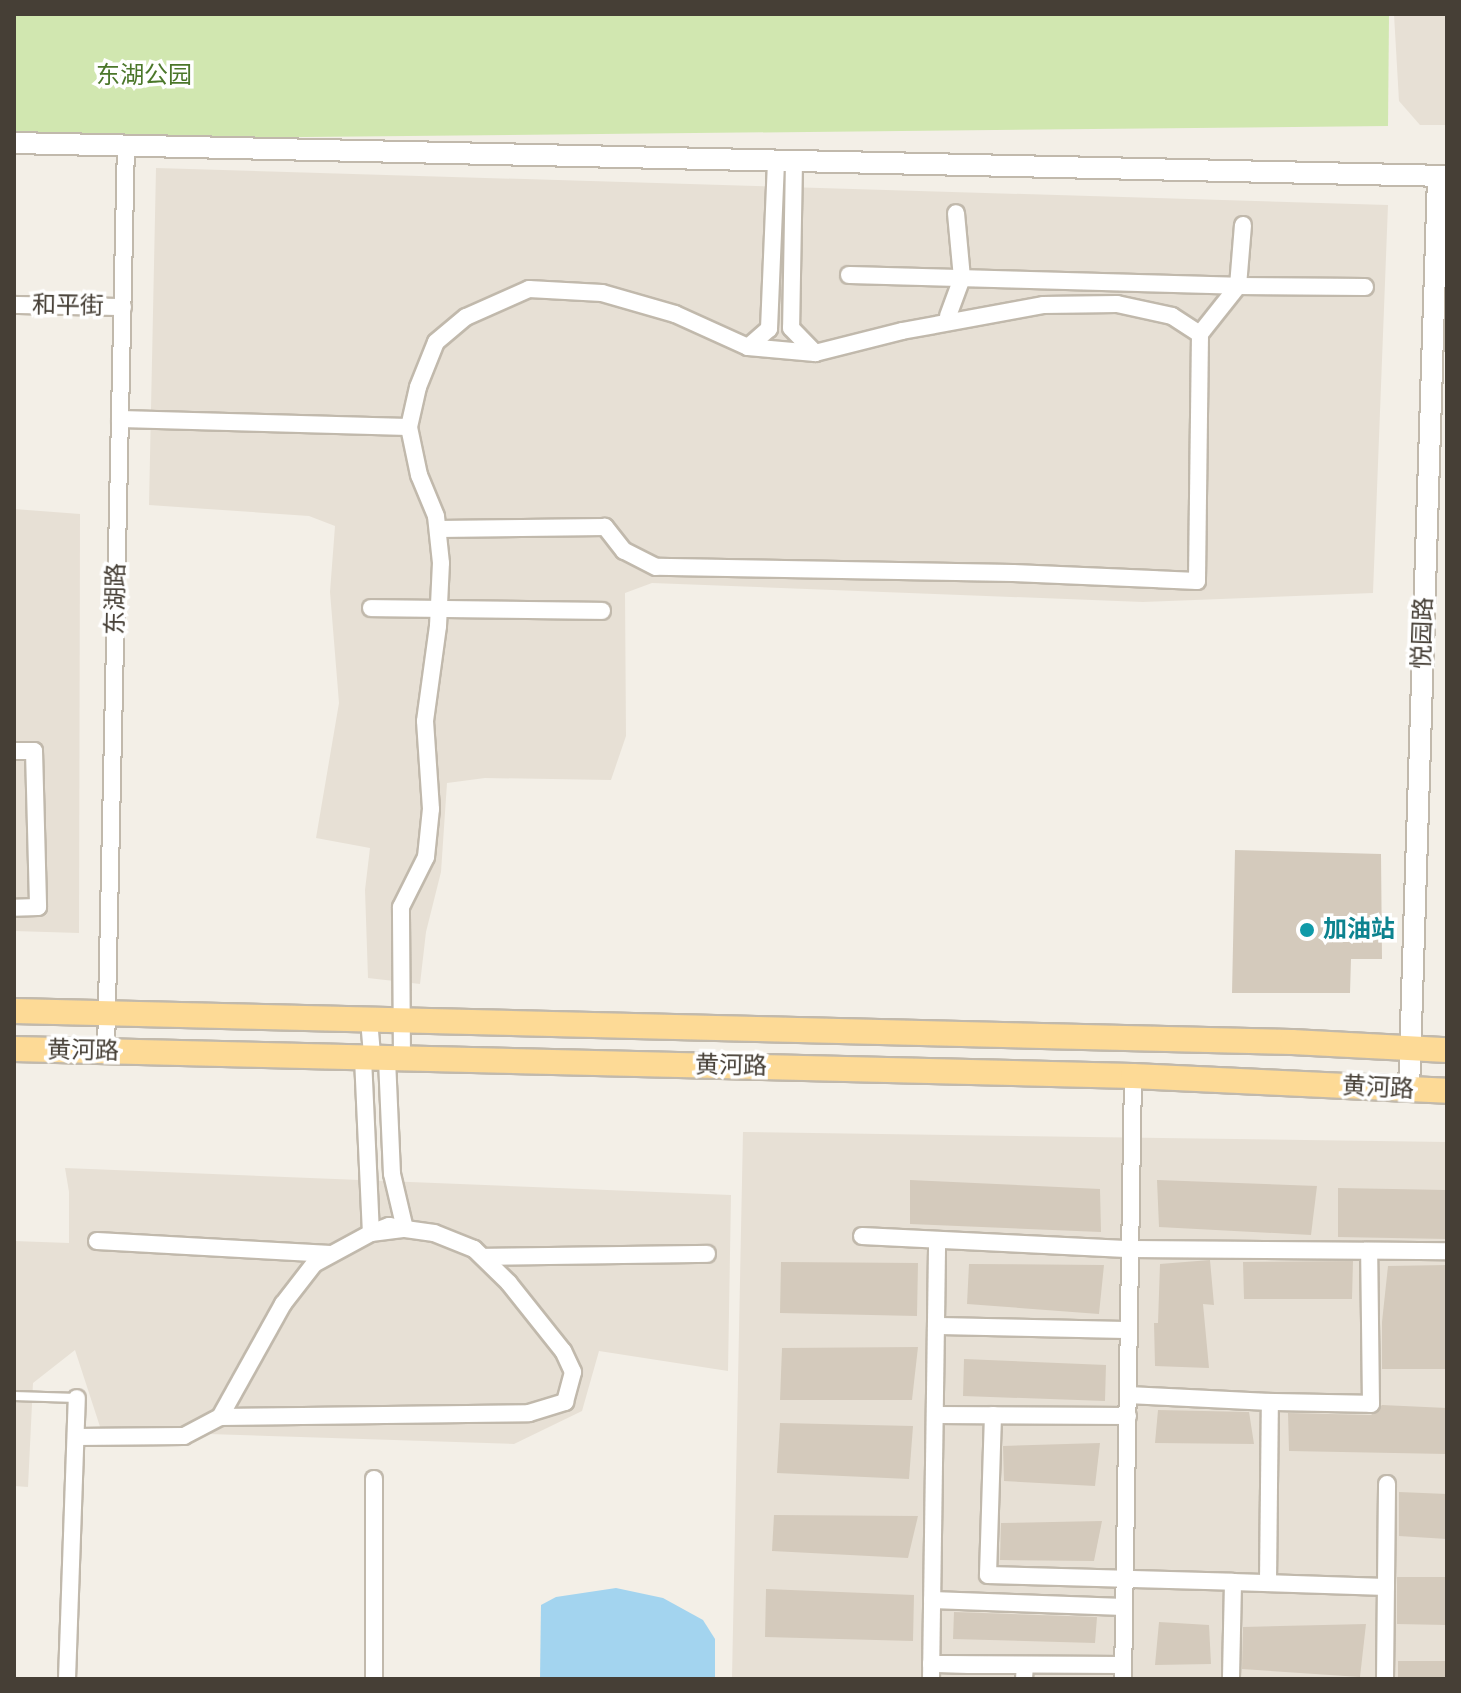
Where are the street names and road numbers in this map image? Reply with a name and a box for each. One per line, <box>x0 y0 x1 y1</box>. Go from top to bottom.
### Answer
street label: 和平街 <box>32 291 104 321</box>
street label: 东湖路 <box>101 563 131 635</box>
street label: 悦园路 <box>1407 597 1439 669</box>
street label: 黄河路 <box>47 1036 119 1066</box>
street label: 黄河路 <box>695 1051 767 1081</box>
street label: 黄河路 <box>1341 1072 1415 1104</box>

